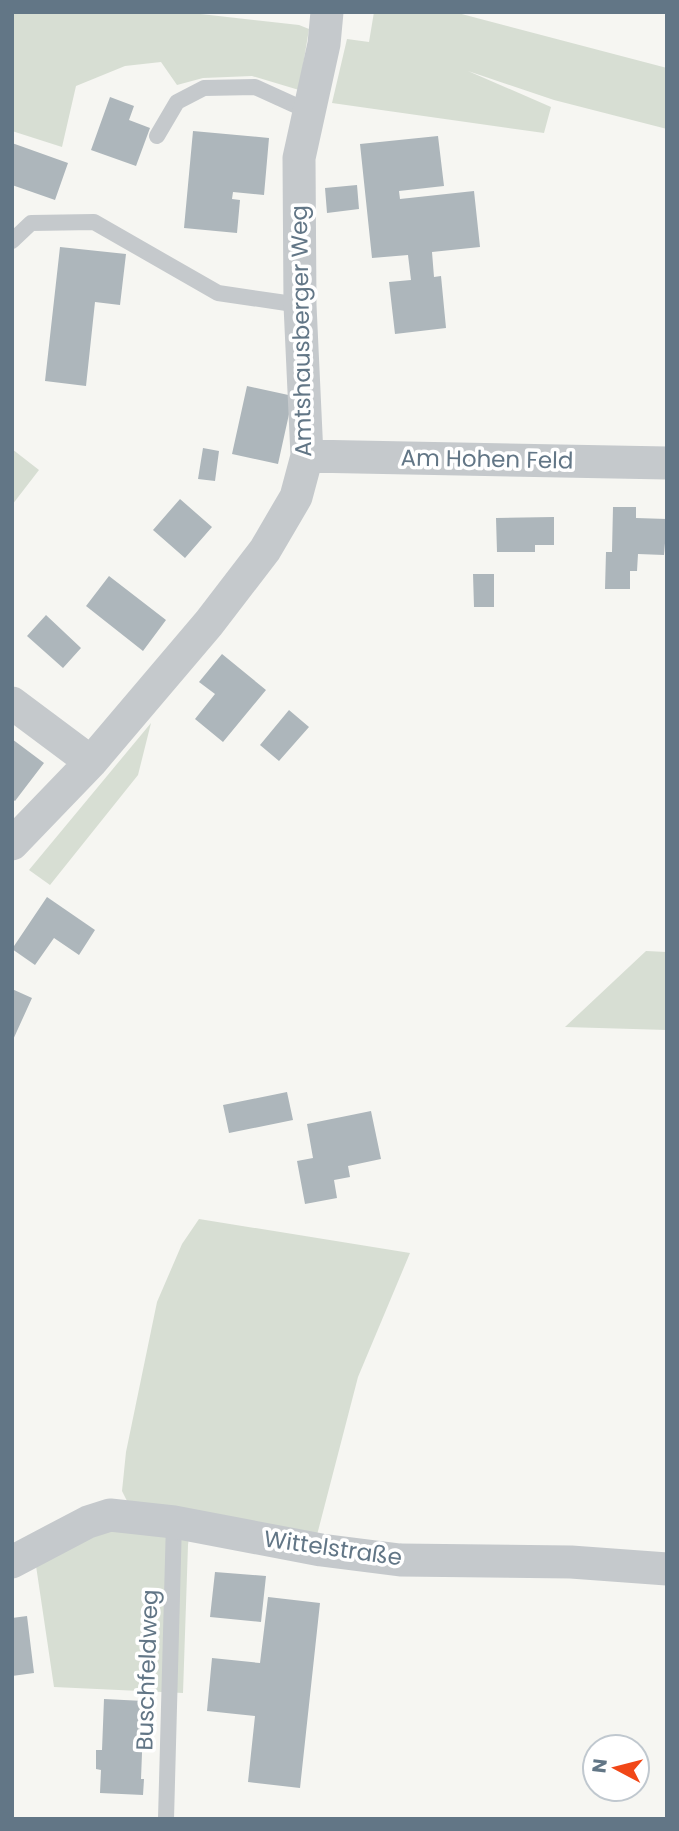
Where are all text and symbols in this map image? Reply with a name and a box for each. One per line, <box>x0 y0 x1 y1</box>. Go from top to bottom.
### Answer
street label: Amtshausberger Weg <box>283 205 319 457</box>
street label: Am Hohen Feld <box>400 441 574 477</box>
street label: Wittelstraße <box>262 1522 404 1574</box>
street label: Buschfeldweg <box>128 1589 166 1751</box>
north arrow <box>581 1733 651 1803</box>
text: N <box>585 1757 614 1775</box>

